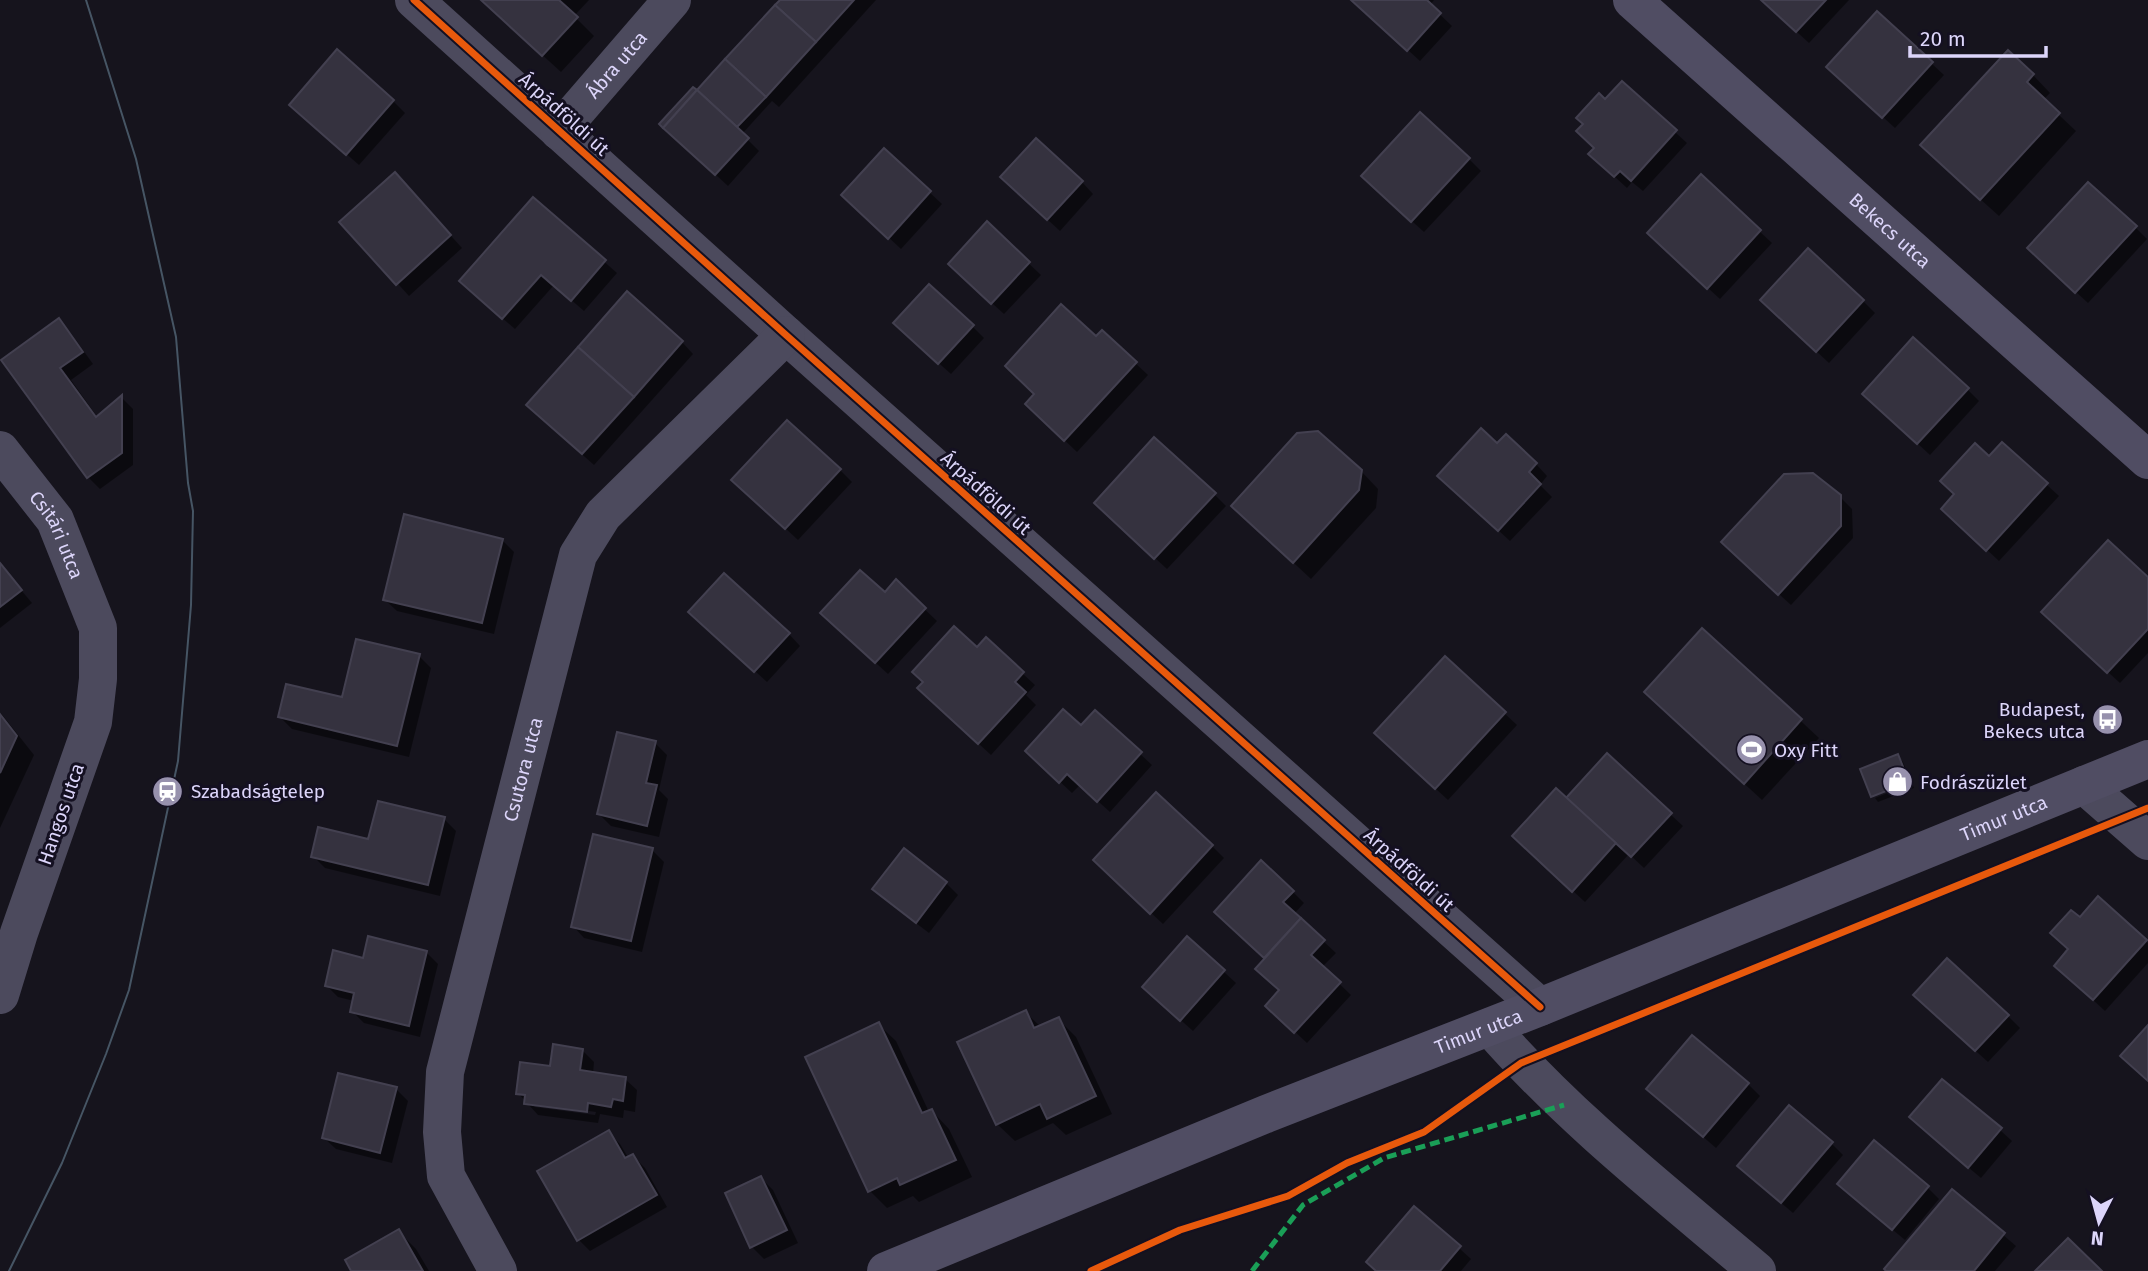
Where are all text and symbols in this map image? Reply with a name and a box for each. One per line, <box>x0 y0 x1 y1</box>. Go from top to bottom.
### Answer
scale bar <box>1910 14 2046 58</box>
street label: Ábra utca <box>581 26 652 103</box>
text: 20 m <box>1920 26 1966 52</box>
street label: Árpádföldi út <box>514 68 614 161</box>
street label: Bekecs utca <box>1845 188 1936 273</box>
street label: Árpádföldi út <box>936 447 1036 540</box>
street label: Csitári utca <box>25 486 89 582</box>
place label: Budapest, Bekecs utca <box>1983 698 2085 743</box>
bus stop icon: Budapest, Bekecs utca <box>2091 703 2125 737</box>
street label: Csutora utca <box>498 715 547 824</box>
sports icon: Oxy Fitt <box>1734 733 1768 767</box>
place label: Oxy Fitt <box>1774 739 1838 762</box>
street label: Hangos utca <box>33 760 89 868</box>
shop icon: Fodrászüzlet <box>1880 765 1914 799</box>
place label: Fodrászüzlet <box>1920 771 2027 794</box>
station icon: Szabadságtelep <box>151 774 185 808</box>
place label: Szabadságtelep <box>191 780 325 803</box>
street label: Timur utca <box>1957 790 2050 846</box>
street label: Árpádföldi út <box>1359 824 1459 917</box>
street label: Timur utca <box>1431 1004 1525 1059</box>
north arrow <box>2064 1187 2134 1257</box>
text: N <box>2090 1226 2105 1251</box>

